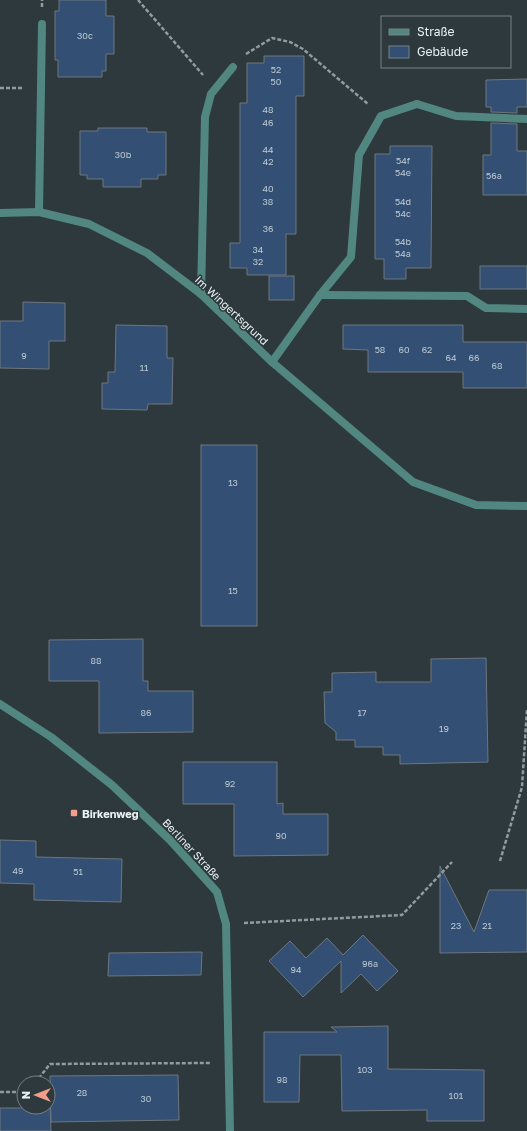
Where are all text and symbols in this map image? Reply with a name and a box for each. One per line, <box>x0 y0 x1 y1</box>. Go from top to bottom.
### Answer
legend <box>381 16 511 68</box>
text: Straße <box>417 24 455 39</box>
house number: 30c <box>77 30 93 41</box>
text: Gebäude <box>417 44 468 59</box>
house number: 52 <box>271 64 281 75</box>
house number: 50 <box>271 76 282 87</box>
house number: 48 <box>263 104 273 115</box>
house number: 46 <box>263 117 273 128</box>
house number: 44 <box>263 144 274 155</box>
house number: 30b <box>115 149 132 160</box>
house number: 54f <box>396 155 411 166</box>
house number: 42 <box>263 156 273 167</box>
house number: 54e <box>395 167 411 178</box>
house number: 56a <box>486 170 502 181</box>
house number: 40 <box>262 183 274 194</box>
house number: 38 <box>263 196 273 207</box>
house number: 54d <box>395 196 411 207</box>
house number: 54c <box>395 208 411 219</box>
house number: 36 <box>263 223 273 234</box>
house number: 54b <box>395 236 412 247</box>
house number: 34 <box>253 244 264 255</box>
house number: 54a <box>395 248 411 259</box>
house number: 32 <box>253 256 263 267</box>
street label: Im Wingertsgrund <box>193 273 271 347</box>
house number: 58 <box>375 344 385 355</box>
house number: 60 <box>398 344 410 355</box>
house number: 62 <box>422 344 432 355</box>
house number: 9 <box>21 350 27 361</box>
house number: 64 <box>446 352 457 363</box>
house number: 66 <box>469 352 479 363</box>
house number: 68 <box>492 360 502 371</box>
house number: 11 <box>140 362 149 373</box>
house number: 13 <box>228 477 238 488</box>
house number: 15 <box>228 585 238 596</box>
house number: 88 <box>91 655 101 666</box>
house number: 86 <box>141 707 151 718</box>
house number: 17 <box>357 707 367 718</box>
house number: 19 <box>439 723 449 734</box>
house number: 92 <box>225 778 235 789</box>
place label: Birkenweg <box>82 807 139 820</box>
marker: Birkenweg <box>69 808 79 818</box>
street label: Berliner Straße <box>160 816 224 882</box>
house number: 90 <box>275 830 287 841</box>
house number: 49 <box>13 865 23 876</box>
house number: 51 <box>73 866 83 877</box>
house number: 23 <box>451 920 461 931</box>
house number: 21 <box>482 920 492 931</box>
house number: 96a <box>362 958 378 969</box>
house number: 94 <box>291 964 302 975</box>
house number: 103 <box>357 1064 373 1075</box>
house number: 98 <box>277 1074 287 1085</box>
north arrow <box>16 1075 56 1115</box>
house number: 28 <box>77 1087 87 1098</box>
house number: 101 <box>449 1090 464 1101</box>
text: N <box>19 1091 32 1099</box>
house number: 30 <box>141 1093 152 1104</box>

